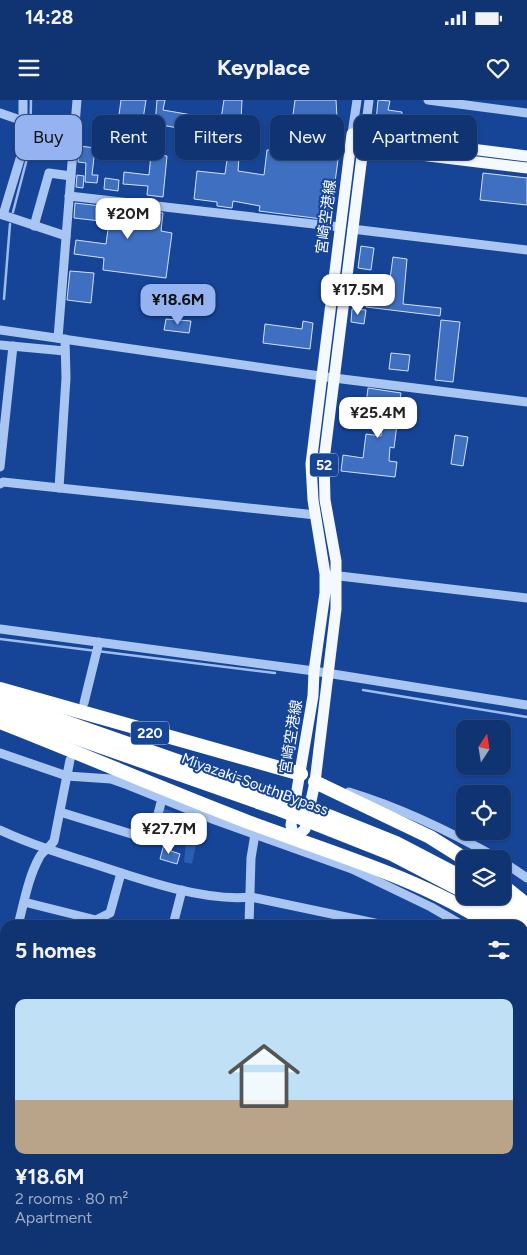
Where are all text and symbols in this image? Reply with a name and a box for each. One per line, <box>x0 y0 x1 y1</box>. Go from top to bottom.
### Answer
text: 14:28 <box>25 6 73 29</box>
icon: menu <box>15 54 43 82</box>
text: Keyplace <box>217 54 310 81</box>
icon: heart <box>484 54 512 82</box>
chip: Buy <box>15 115 82 160</box>
chip: Rent <box>92 115 165 160</box>
chip: Filters <box>175 115 260 160</box>
chip: New <box>270 115 344 160</box>
chip: Apartment <box>354 115 477 160</box>
street label: 宮崎空港線 <box>312 179 340 255</box>
pin: ¥20M <box>98 198 158 240</box>
text: ¥20M <box>107 204 149 223</box>
pin: ¥17.5M <box>317 274 399 316</box>
text: ¥17.5M <box>332 280 384 299</box>
pin: ¥18.6M <box>137 284 219 326</box>
text: ¥18.6M <box>151 290 205 309</box>
pin: ¥25.4M <box>337 396 419 439</box>
text: ¥25.4M <box>350 403 406 422</box>
road number: 52 <box>310 454 338 476</box>
street label: 宮崎空港線 <box>276 699 306 775</box>
north arrow <box>456 720 511 775</box>
map controls <box>456 720 511 905</box>
road number: 220 <box>131 722 169 744</box>
street label: Miyazaki-South Bypass <box>179 749 331 819</box>
button: locate <box>456 785 511 840</box>
pin: ¥27.7M <box>128 812 210 855</box>
text: ¥27.7M <box>142 819 196 838</box>
button: layers <box>456 850 511 905</box>
icon: filters <box>485 936 513 964</box>
text: 5 homes <box>15 938 96 963</box>
icon: home <box>219 1031 309 1121</box>
text: ¥18.6M <box>15 1164 85 1189</box>
text: 2 rooms · 80 m² <box>15 1189 128 1208</box>
text: Apartment <box>15 1208 92 1227</box>

